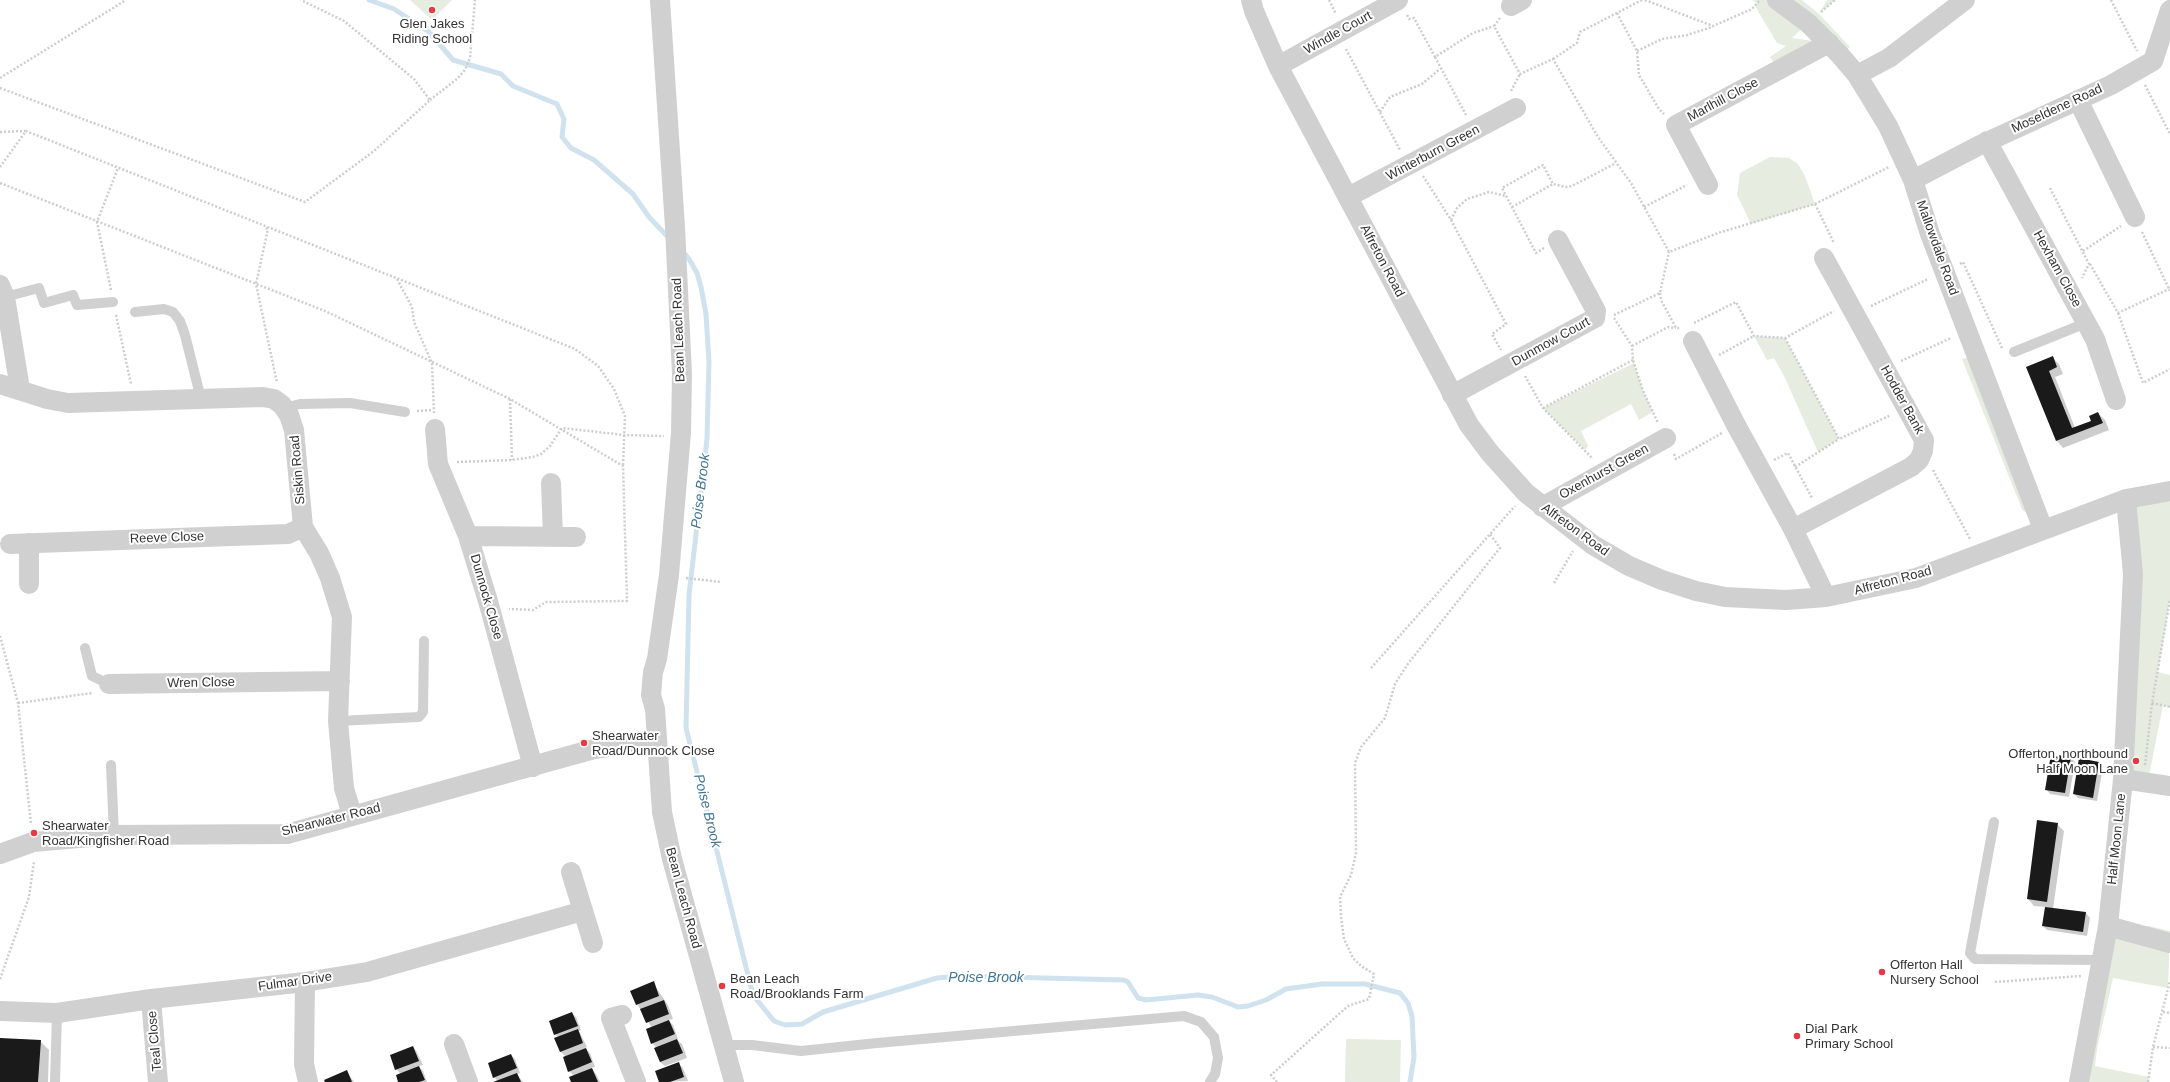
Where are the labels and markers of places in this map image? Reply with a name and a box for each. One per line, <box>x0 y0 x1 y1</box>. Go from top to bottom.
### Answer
marker: Glen Jakes Riding School <box>427 5 437 15</box>
place label: Glen Jakes Riding School <box>392 16 472 47</box>
place label: Shearwater Road/Dunnock Close <box>592 728 715 759</box>
marker: Shearwater Road/Dunnock Close <box>579 738 589 748</box>
place label: Offerton, northbound Half Moon Lane <box>2008 746 2128 777</box>
marker: Offerton, northbound Half Moon Lane <box>2131 756 2141 766</box>
place label: Shearwater Road/Kingfisher Road <box>42 818 169 849</box>
marker: Shearwater Road/Kingfisher Road <box>29 828 39 838</box>
place label: Offerton Hall Nursery School <box>1890 957 1979 988</box>
marker: Offerton Hall Nursery School <box>1877 967 1887 977</box>
place label: Bean Leach Road/Brooklands Farm <box>730 971 864 1002</box>
marker: Bean Leach Road/Brooklands Farm <box>717 981 727 991</box>
place label: Dial Park Primary School <box>1805 1021 1893 1052</box>
marker: Dial Park Primary School <box>1792 1031 1802 1041</box>

